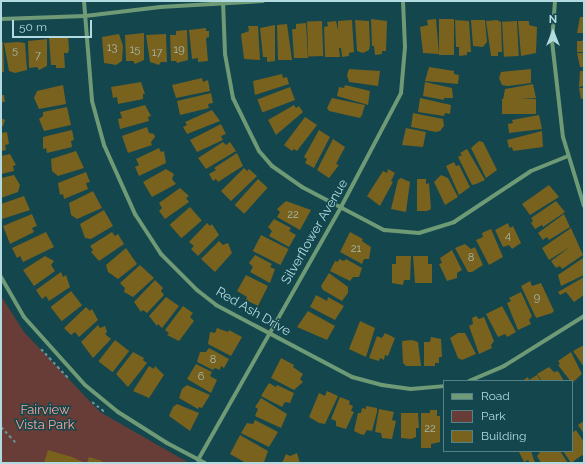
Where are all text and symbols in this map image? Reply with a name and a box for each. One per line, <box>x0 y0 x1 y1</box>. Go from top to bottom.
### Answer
scale bar <box>14 12 94 38</box>
north arrow <box>533 12 573 52</box>
text: N <box>549 13 557 26</box>
text: 50 m <box>19 20 47 34</box>
house number: 13 <box>107 41 117 55</box>
house number: 15 <box>130 43 140 57</box>
house number: 19 <box>173 43 185 57</box>
house number: 5 <box>12 44 18 58</box>
house number: 17 <box>152 46 162 60</box>
house number: 7 <box>35 49 41 63</box>
street label: Silverflower Avenue <box>278 176 352 288</box>
house number: 22 <box>287 208 299 222</box>
house number: 4 <box>505 229 511 243</box>
house number: 21 <box>351 242 361 256</box>
house number: 8 <box>468 251 474 265</box>
street label: Red Ash Drive <box>213 284 293 340</box>
house number: 9 <box>534 291 540 305</box>
house number: 8 <box>210 353 216 367</box>
house number: 6 <box>198 370 204 384</box>
legend <box>443 380 573 452</box>
text: Road <box>481 389 510 403</box>
park label: Fairview Vista Park <box>15 403 75 434</box>
text: Park <box>481 409 506 423</box>
house number: 22 <box>424 422 436 436</box>
text: Building <box>481 429 527 443</box>

